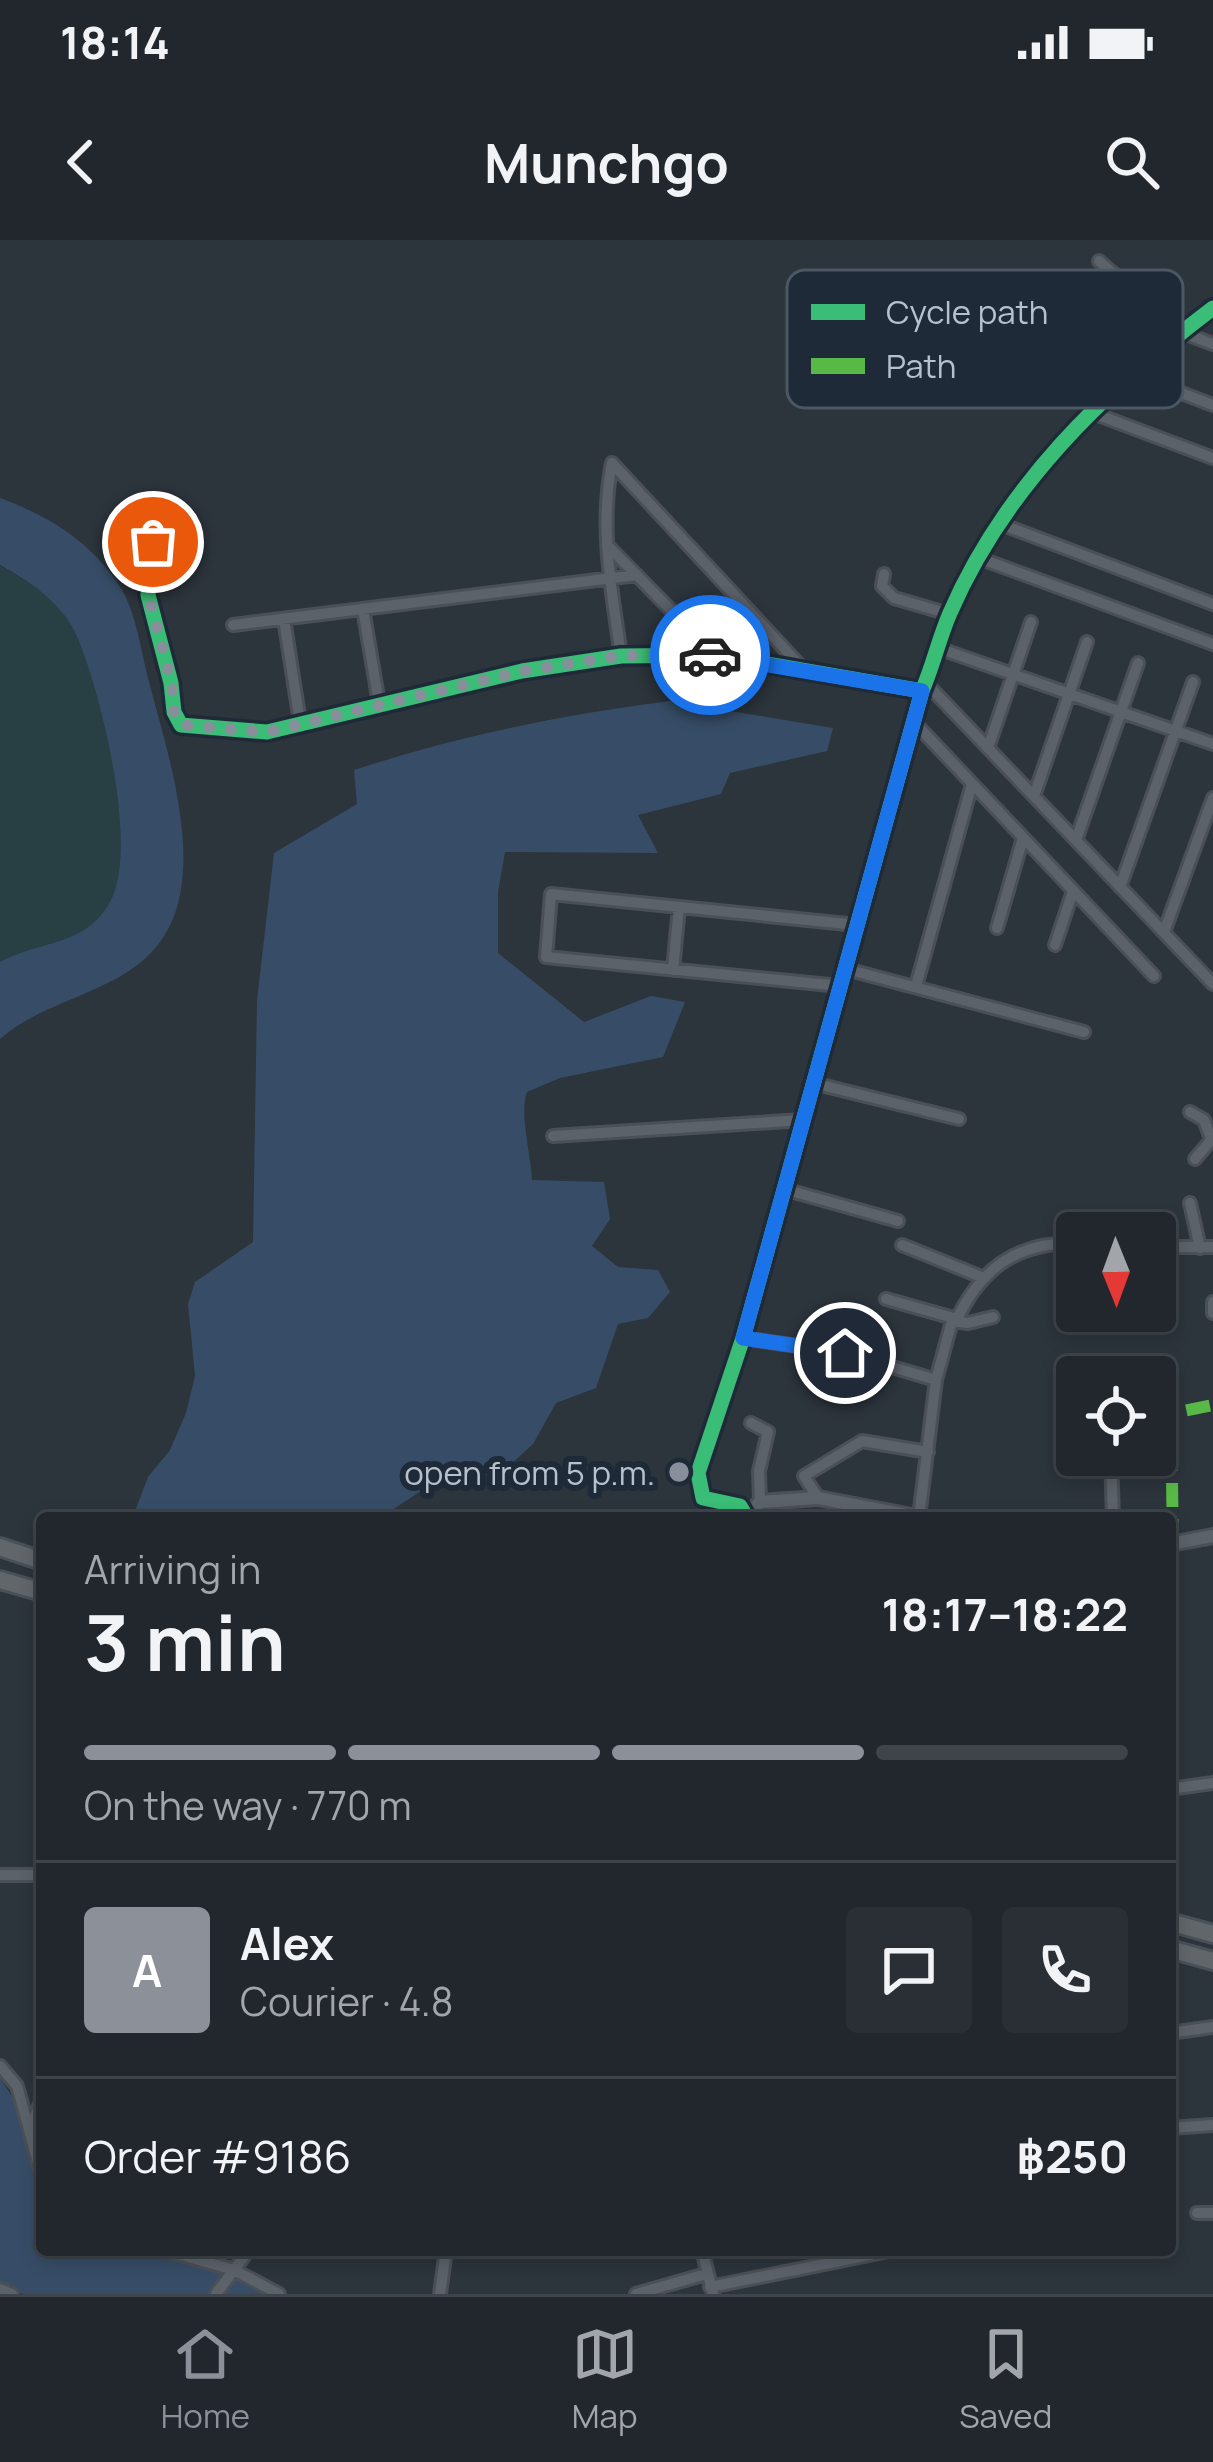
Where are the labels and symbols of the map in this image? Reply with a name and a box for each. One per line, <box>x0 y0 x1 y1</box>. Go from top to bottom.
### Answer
legend <box>787 270 1183 408</box>
text: Cycle path <box>886 289 1048 334</box>
text: Path <box>886 343 956 388</box>
pin <box>102 491 204 593</box>
courier <box>650 595 770 715</box>
north arrow <box>1056 1212 1176 1332</box>
pin <box>794 1302 896 1404</box>
place label: open from 5 p.m. <box>404 1450 655 1495</box>
marker: open from 5 p.m. <box>666 1459 692 1485</box>

